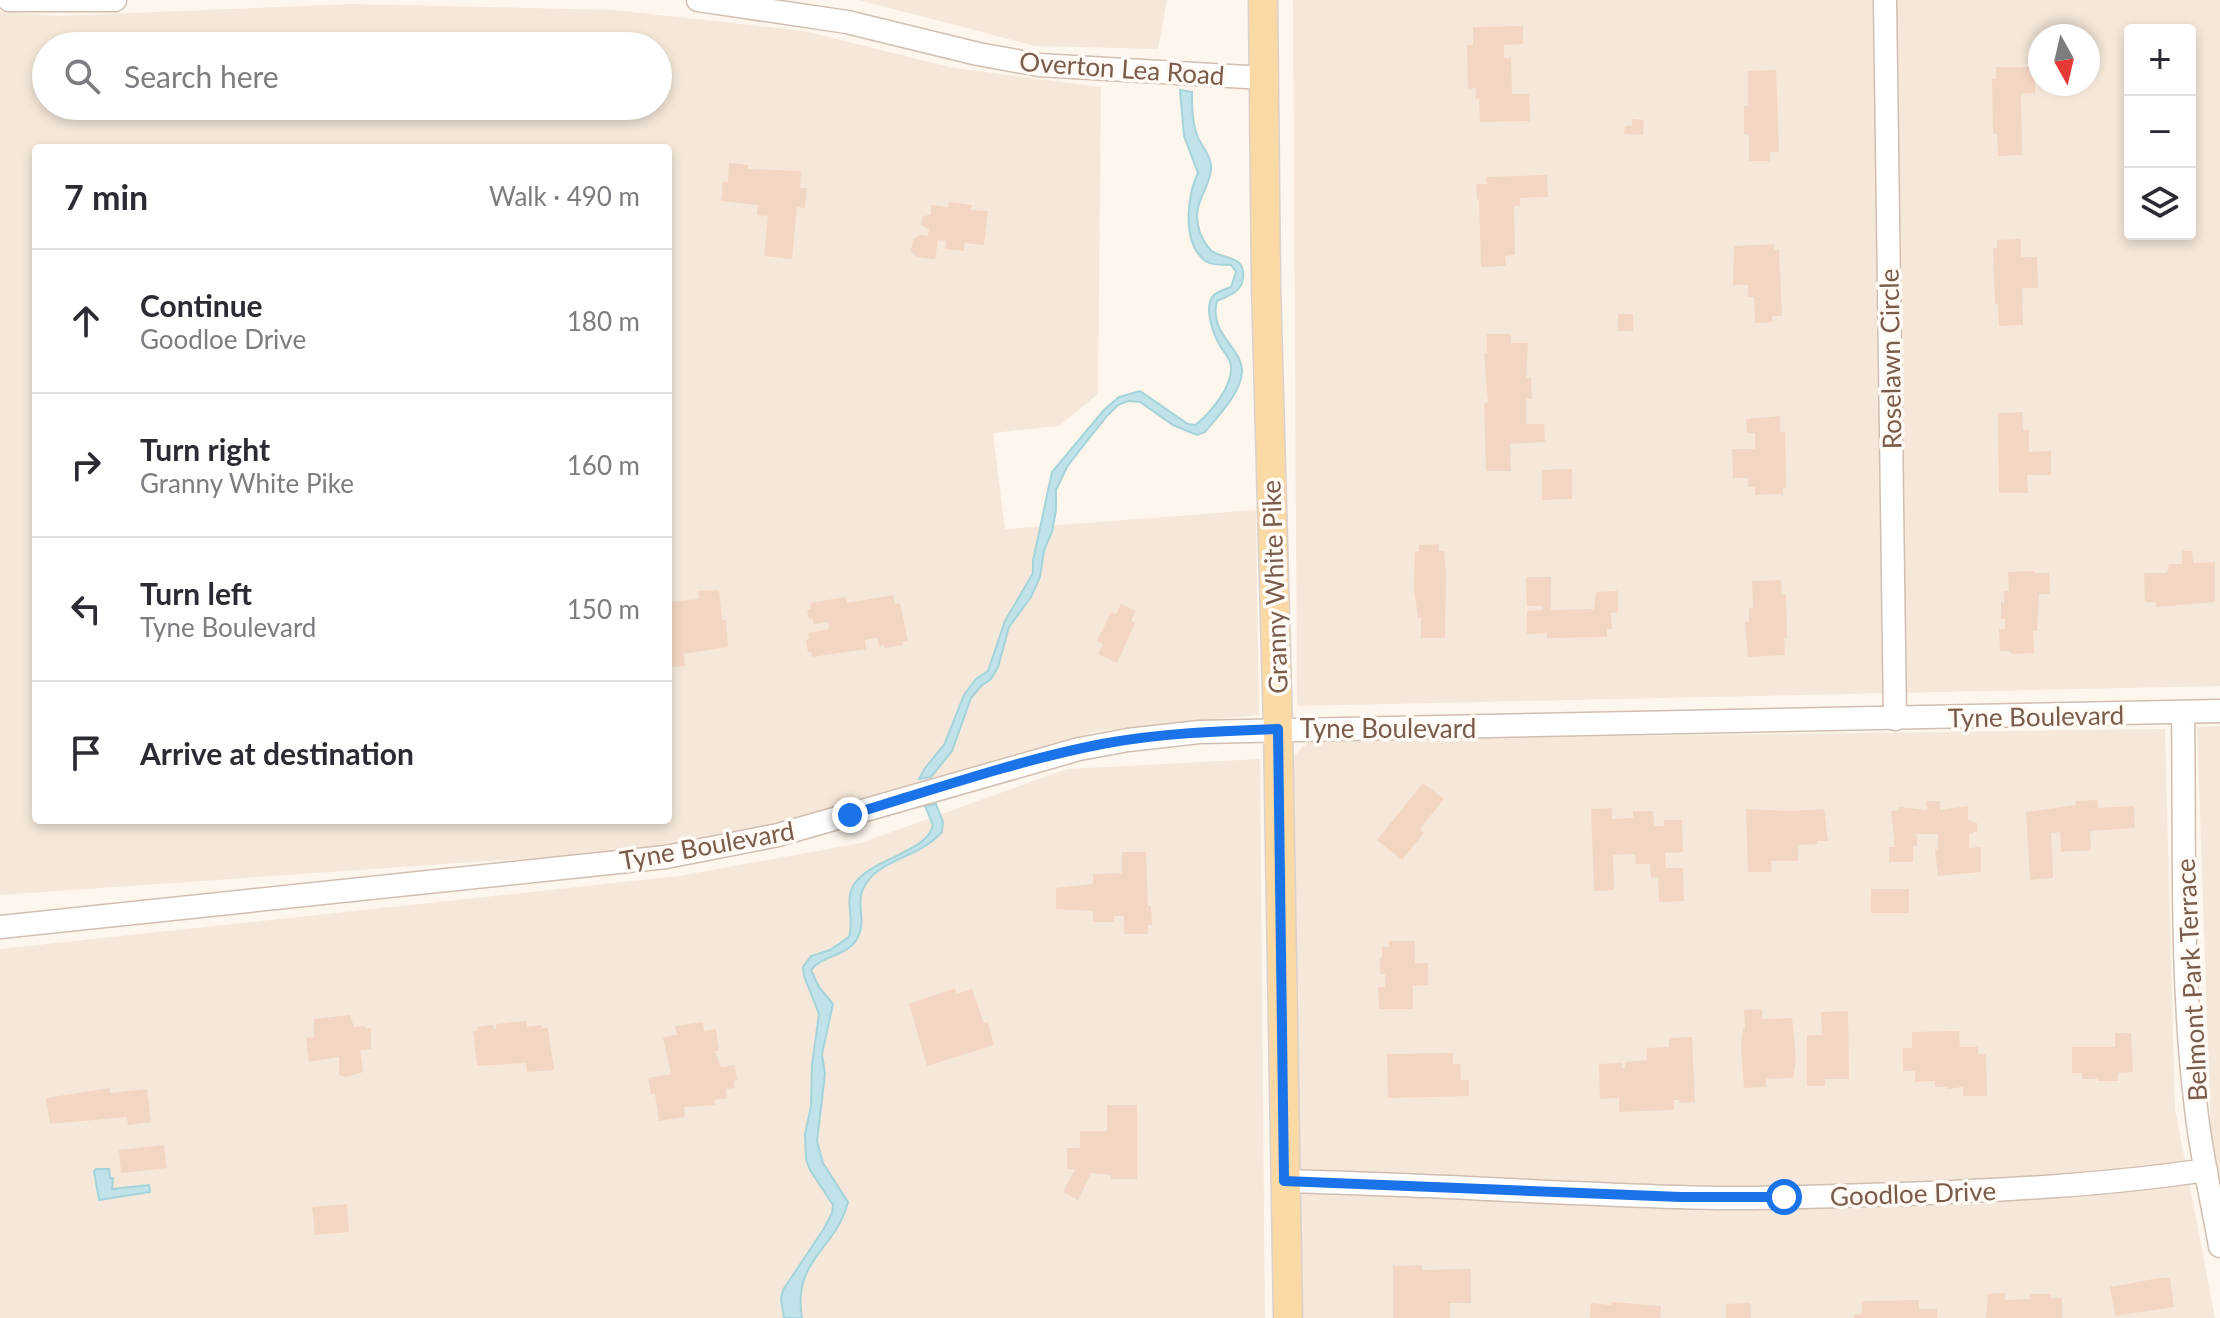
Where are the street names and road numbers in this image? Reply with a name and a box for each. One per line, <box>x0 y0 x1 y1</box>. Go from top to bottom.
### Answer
street label: Overton Lea Road <box>1018 45 1226 91</box>
street label: Roselawn Circle <box>1872 268 1908 450</box>
street label: Granny White Pike <box>1254 480 1294 694</box>
street label: Tyne Boulevard <box>1948 698 2124 734</box>
street label: Tyne Boulevard <box>1300 712 1476 744</box>
street label: Tyne Boulevard <box>617 814 797 876</box>
street label: Belmont Park Terrace <box>2169 858 2213 1102</box>
street label: Goodloe Drive <box>1829 1174 1997 1212</box>

